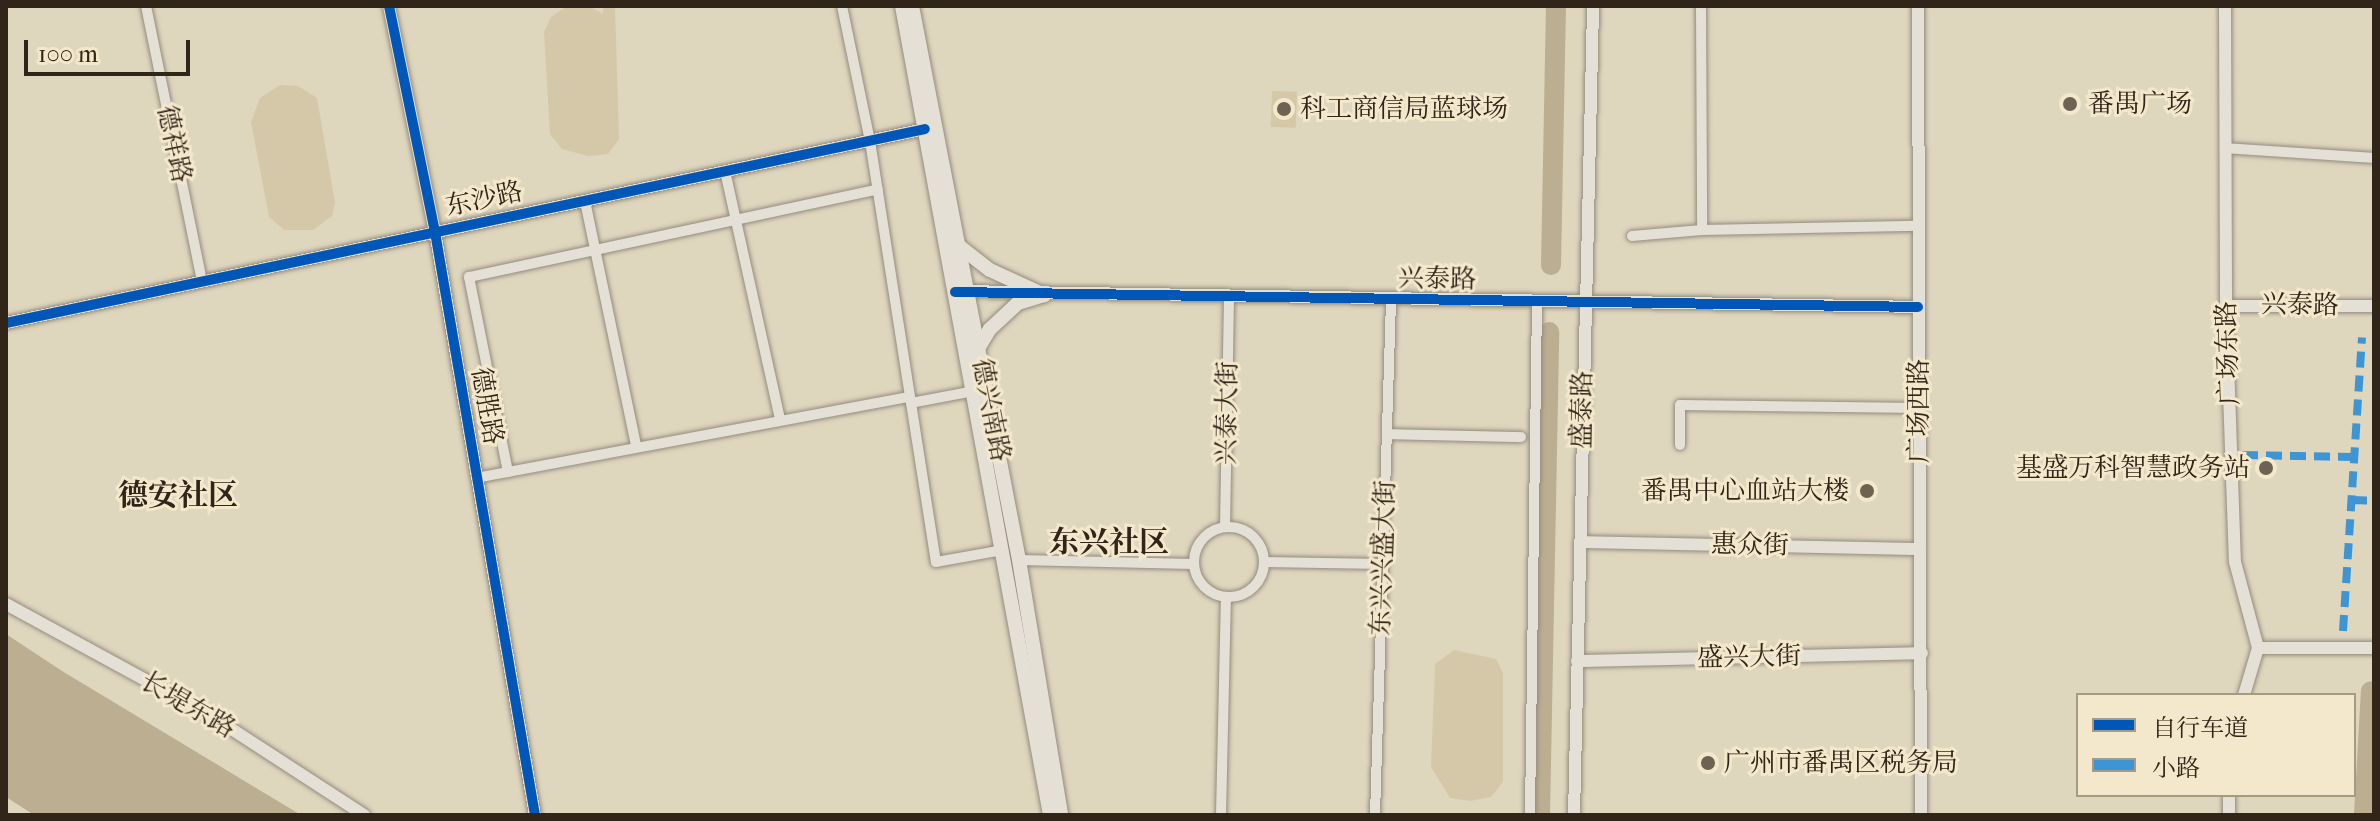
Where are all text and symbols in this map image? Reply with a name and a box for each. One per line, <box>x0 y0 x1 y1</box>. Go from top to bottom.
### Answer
scale bar <box>28 24 194 74</box>
text: 100 m <box>38 40 98 68</box>
place label: 番禺广场 <box>2088 88 2192 120</box>
place label: 科工商信局蓝球场 <box>1300 93 1508 125</box>
marker: 番禺广场 <box>2059 93 2081 115</box>
marker: 科工商信局蓝球场 <box>1275 100 1293 118</box>
street label: 德祥路 <box>151 103 197 185</box>
street label: 东沙路 <box>443 176 525 222</box>
street label: 兴泰路 <box>1398 263 1476 295</box>
street label: 兴泰路 <box>2261 289 2339 321</box>
street label: 广场东路 <box>2211 300 2245 406</box>
street label: 德兴南路 <box>966 356 1016 464</box>
street label: 广场西路 <box>1903 359 1935 463</box>
street label: 兴泰大街 <box>1210 361 1244 465</box>
street label: 德胜路 <box>465 365 509 447</box>
street label: 盛泰路 <box>1566 371 1598 449</box>
place label: 基盛万科智慧政务站 <box>2016 452 2250 484</box>
marker: 基盛万科智慧政务站 <box>2257 459 2275 477</box>
place label: 番禺中心血站大楼 <box>1641 475 1849 507</box>
district label: 德安社区 <box>118 478 238 514</box>
street label: 东兴兴盛大街 <box>1365 480 1401 636</box>
marker: 番禺中心血站大楼 <box>1856 480 1878 502</box>
district label: 东兴社区 <box>1049 525 1169 561</box>
street label: 惠众街 <box>1711 529 1789 561</box>
street label: 盛兴大街 <box>1697 640 1801 674</box>
street label: 长堤东路 <box>135 665 241 745</box>
legend <box>2076 693 2356 797</box>
text: 自行车道 <box>2152 714 2248 742</box>
place label: 广州市番禺区税务局 <box>1724 747 1958 779</box>
marker: 广州市番禺区税务局 <box>1699 754 1717 772</box>
text: 小路 <box>2152 754 2200 782</box>

